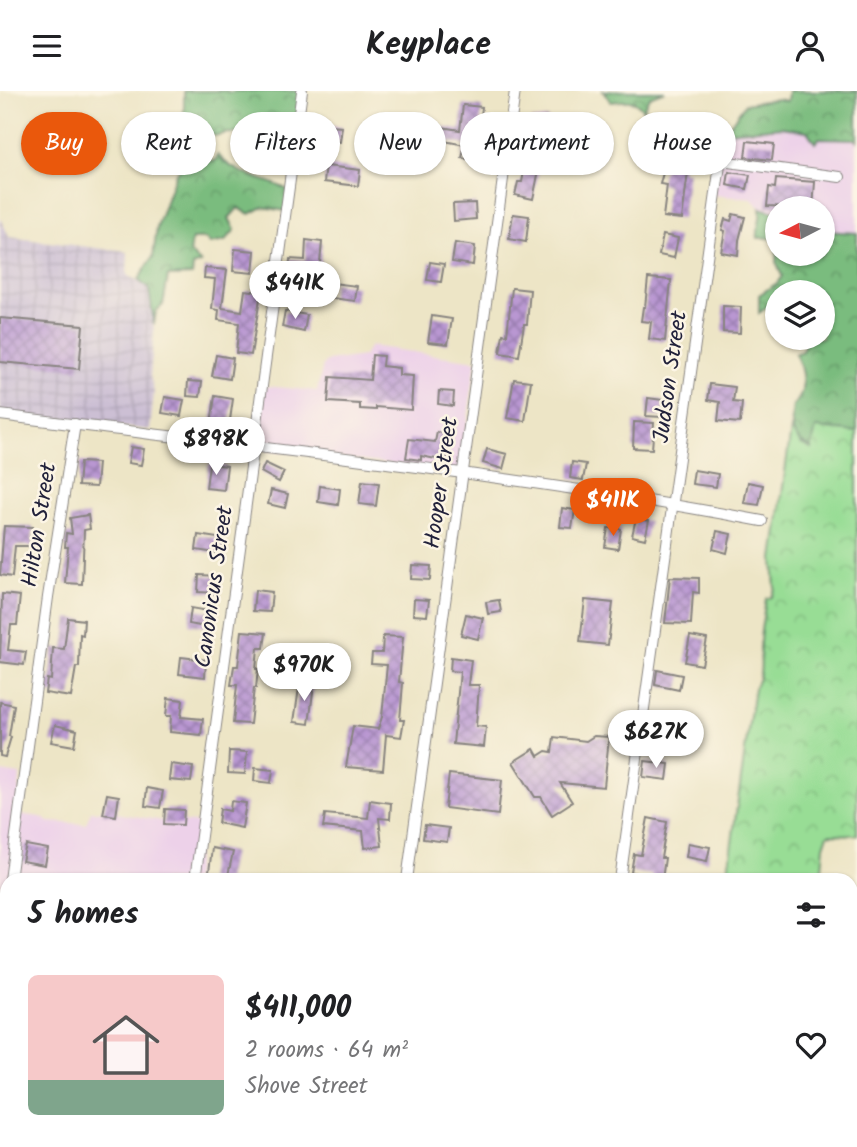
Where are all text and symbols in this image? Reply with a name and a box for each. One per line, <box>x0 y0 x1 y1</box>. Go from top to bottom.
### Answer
text: Keyplace <box>366 20 491 71</box>
icon: menu <box>28 27 66 65</box>
icon: person <box>791 27 829 65</box>
chip: Buy <box>21 112 107 175</box>
chip: Rent <box>121 112 216 175</box>
chip: Filters <box>230 112 340 175</box>
chip: New <box>354 112 446 175</box>
chip: Apartment <box>460 112 614 175</box>
chip: House <box>628 112 736 175</box>
north arrow <box>765 196 835 266</box>
map controls <box>765 196 835 350</box>
pin: $441K <box>246 261 344 321</box>
text: $441K <box>265 266 325 302</box>
button: layers <box>765 280 835 350</box>
street label: Judson Street <box>644 307 698 446</box>
street label: Hooper Street <box>415 414 469 551</box>
pin: $898K <box>167 417 265 477</box>
text: $898K <box>183 422 249 458</box>
street label: Hilton Street <box>12 459 68 590</box>
pin: $411K <box>564 479 662 538</box>
text: $411K <box>586 483 640 519</box>
street label: Canonicus Street <box>186 502 244 671</box>
pin: $970K <box>255 643 353 703</box>
text: $970K <box>273 648 335 684</box>
pin: $627K <box>607 711 705 770</box>
text: $627K <box>624 715 688 751</box>
text: 5 homes <box>28 891 139 939</box>
icon: filters <box>792 896 830 934</box>
text: $411,000 <box>245 985 351 1033</box>
icon: home <box>84 1003 168 1087</box>
icon: heart <box>792 1026 830 1064</box>
text: 2 rooms · 64 m² <box>245 1033 408 1069</box>
text: Shove Street <box>245 1069 368 1105</box>

